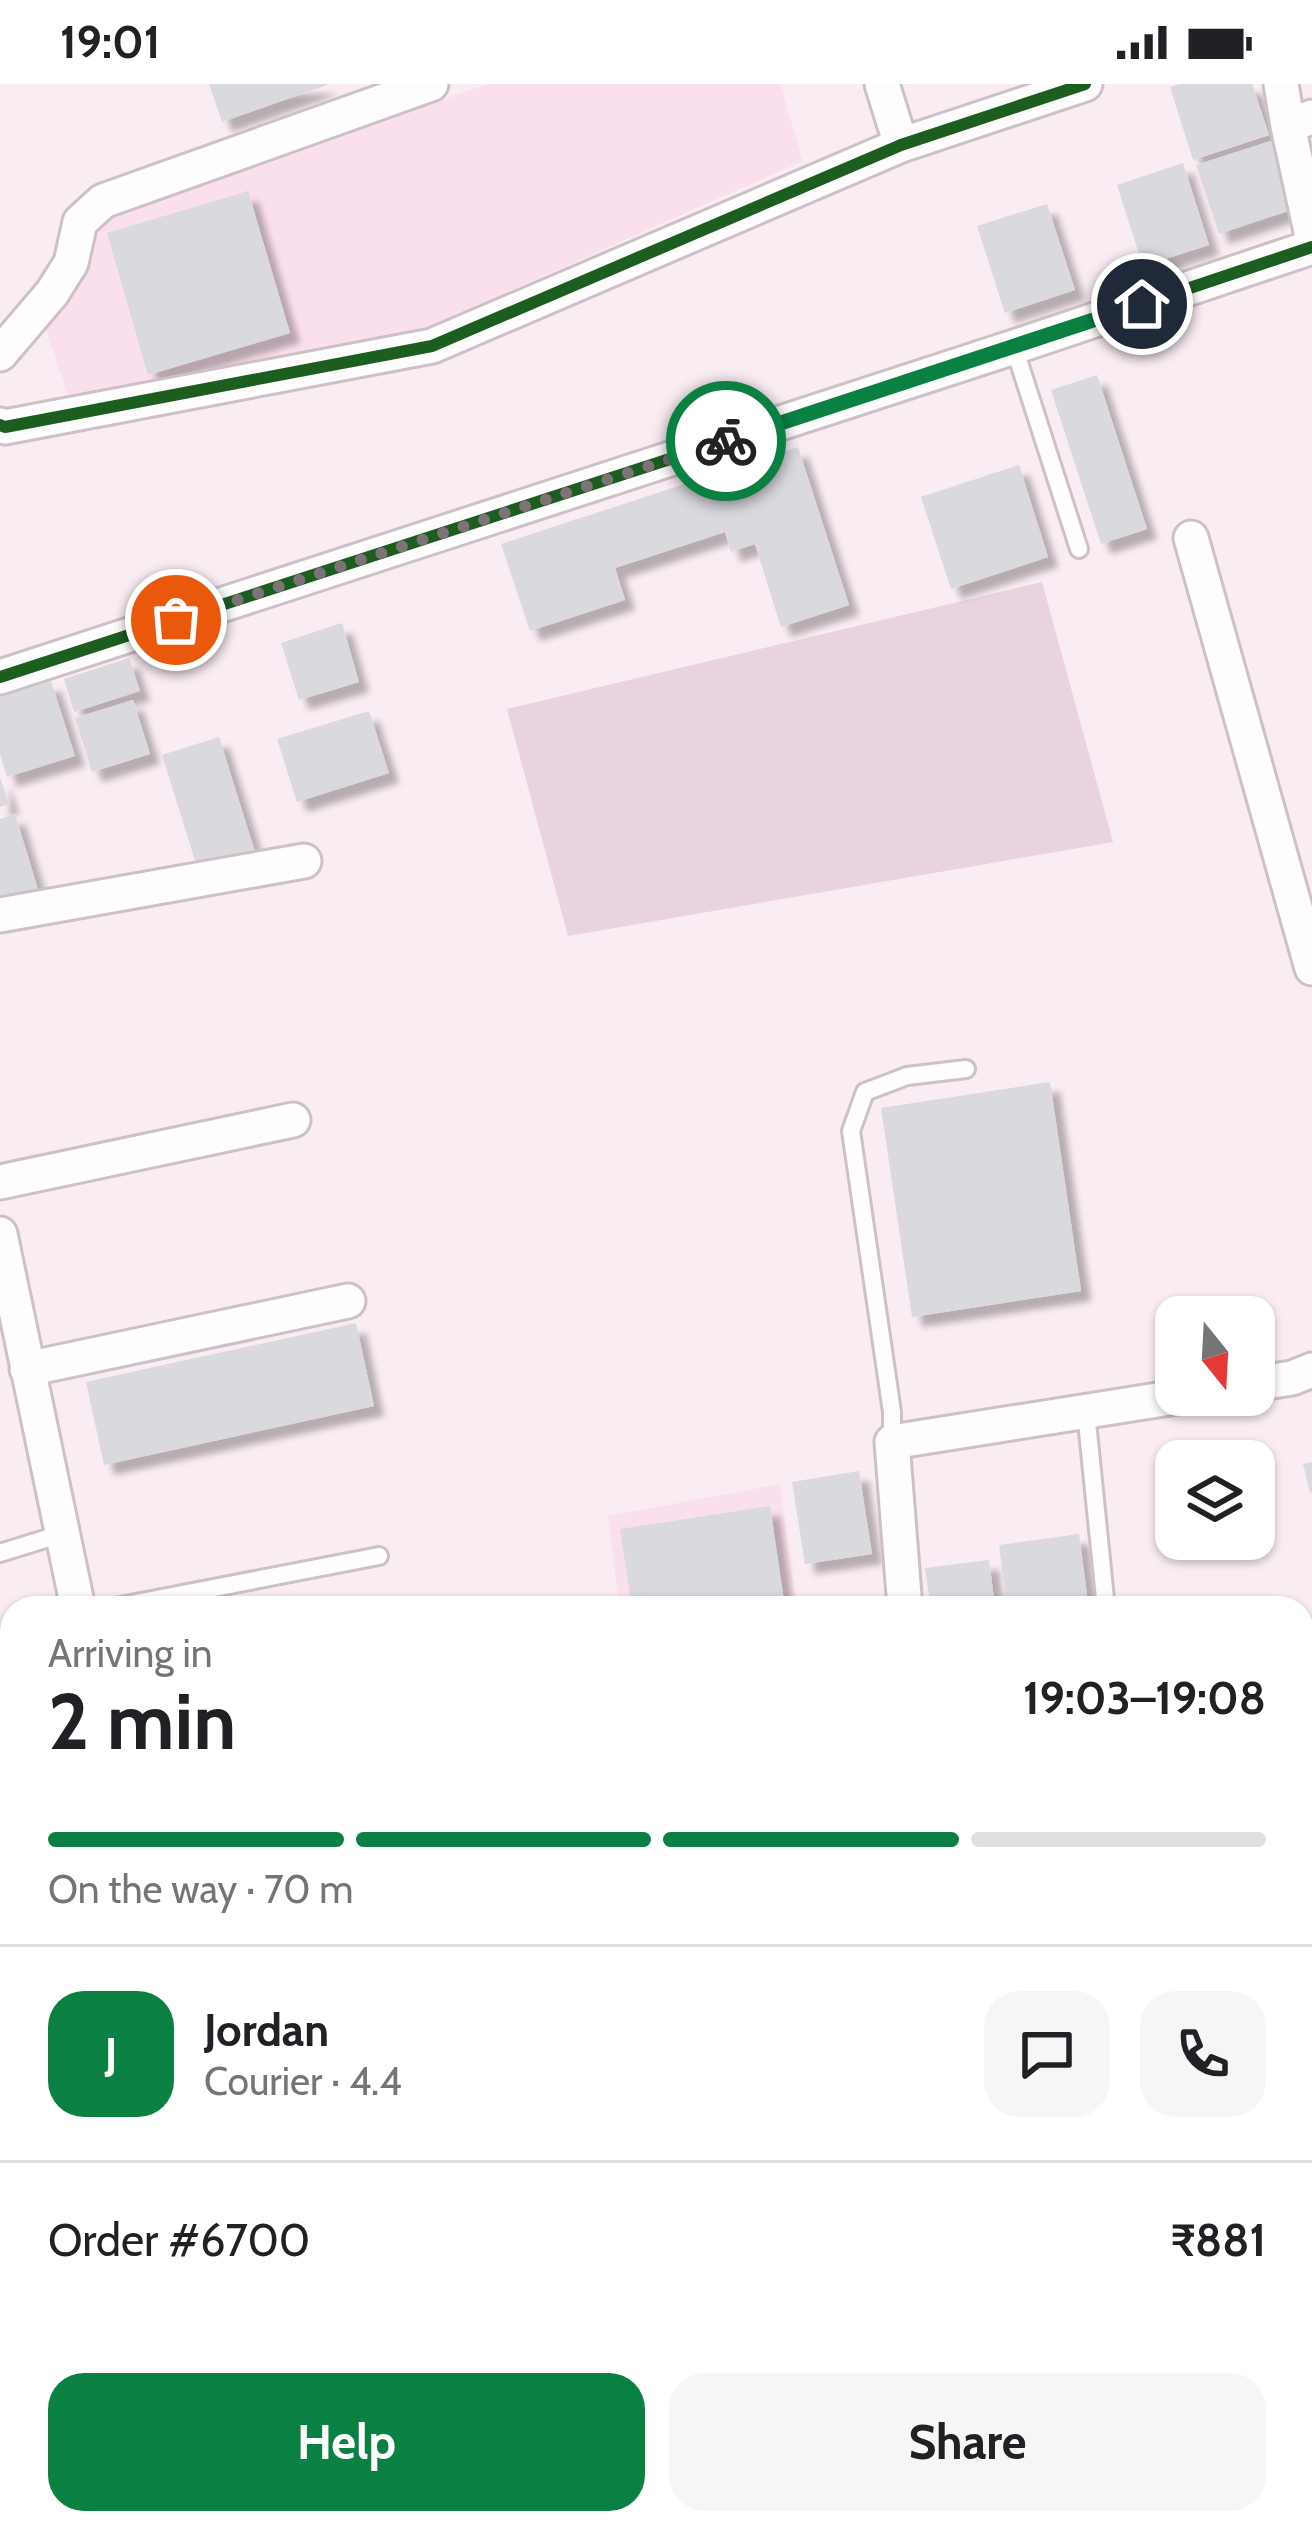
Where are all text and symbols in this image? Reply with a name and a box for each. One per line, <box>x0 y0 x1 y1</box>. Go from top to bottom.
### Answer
text: 19:01 <box>60 15 160 69</box>
pin <box>1091 253 1193 355</box>
icon: home <box>1109 271 1175 337</box>
courier <box>666 381 786 501</box>
icon: bike <box>693 408 759 474</box>
pin <box>125 569 227 671</box>
icon: bag <box>143 587 209 653</box>
north arrow <box>1155 1296 1275 1416</box>
map controls <box>1155 1296 1275 1560</box>
button: layers <box>1155 1440 1275 1560</box>
text: Arriving in <box>48 1629 212 1677</box>
text: 19:03–19:08 <box>1023 1671 1266 1725</box>
text: 2 min <box>48 1674 236 1769</box>
text: On the way · 70 m <box>48 1865 353 1913</box>
button: chat <box>984 1991 1110 2117</box>
button: phone <box>1140 1991 1266 2117</box>
text: Jordan <box>204 2003 329 2057</box>
text: J <box>105 2027 117 2081</box>
text: Courier · 4.4 <box>204 2057 402 2105</box>
text: Order #6700 <box>48 2213 310 2267</box>
text: ₹881 <box>1171 2213 1266 2267</box>
button: Help <box>48 2373 645 2511</box>
button: Share <box>669 2373 1266 2511</box>

